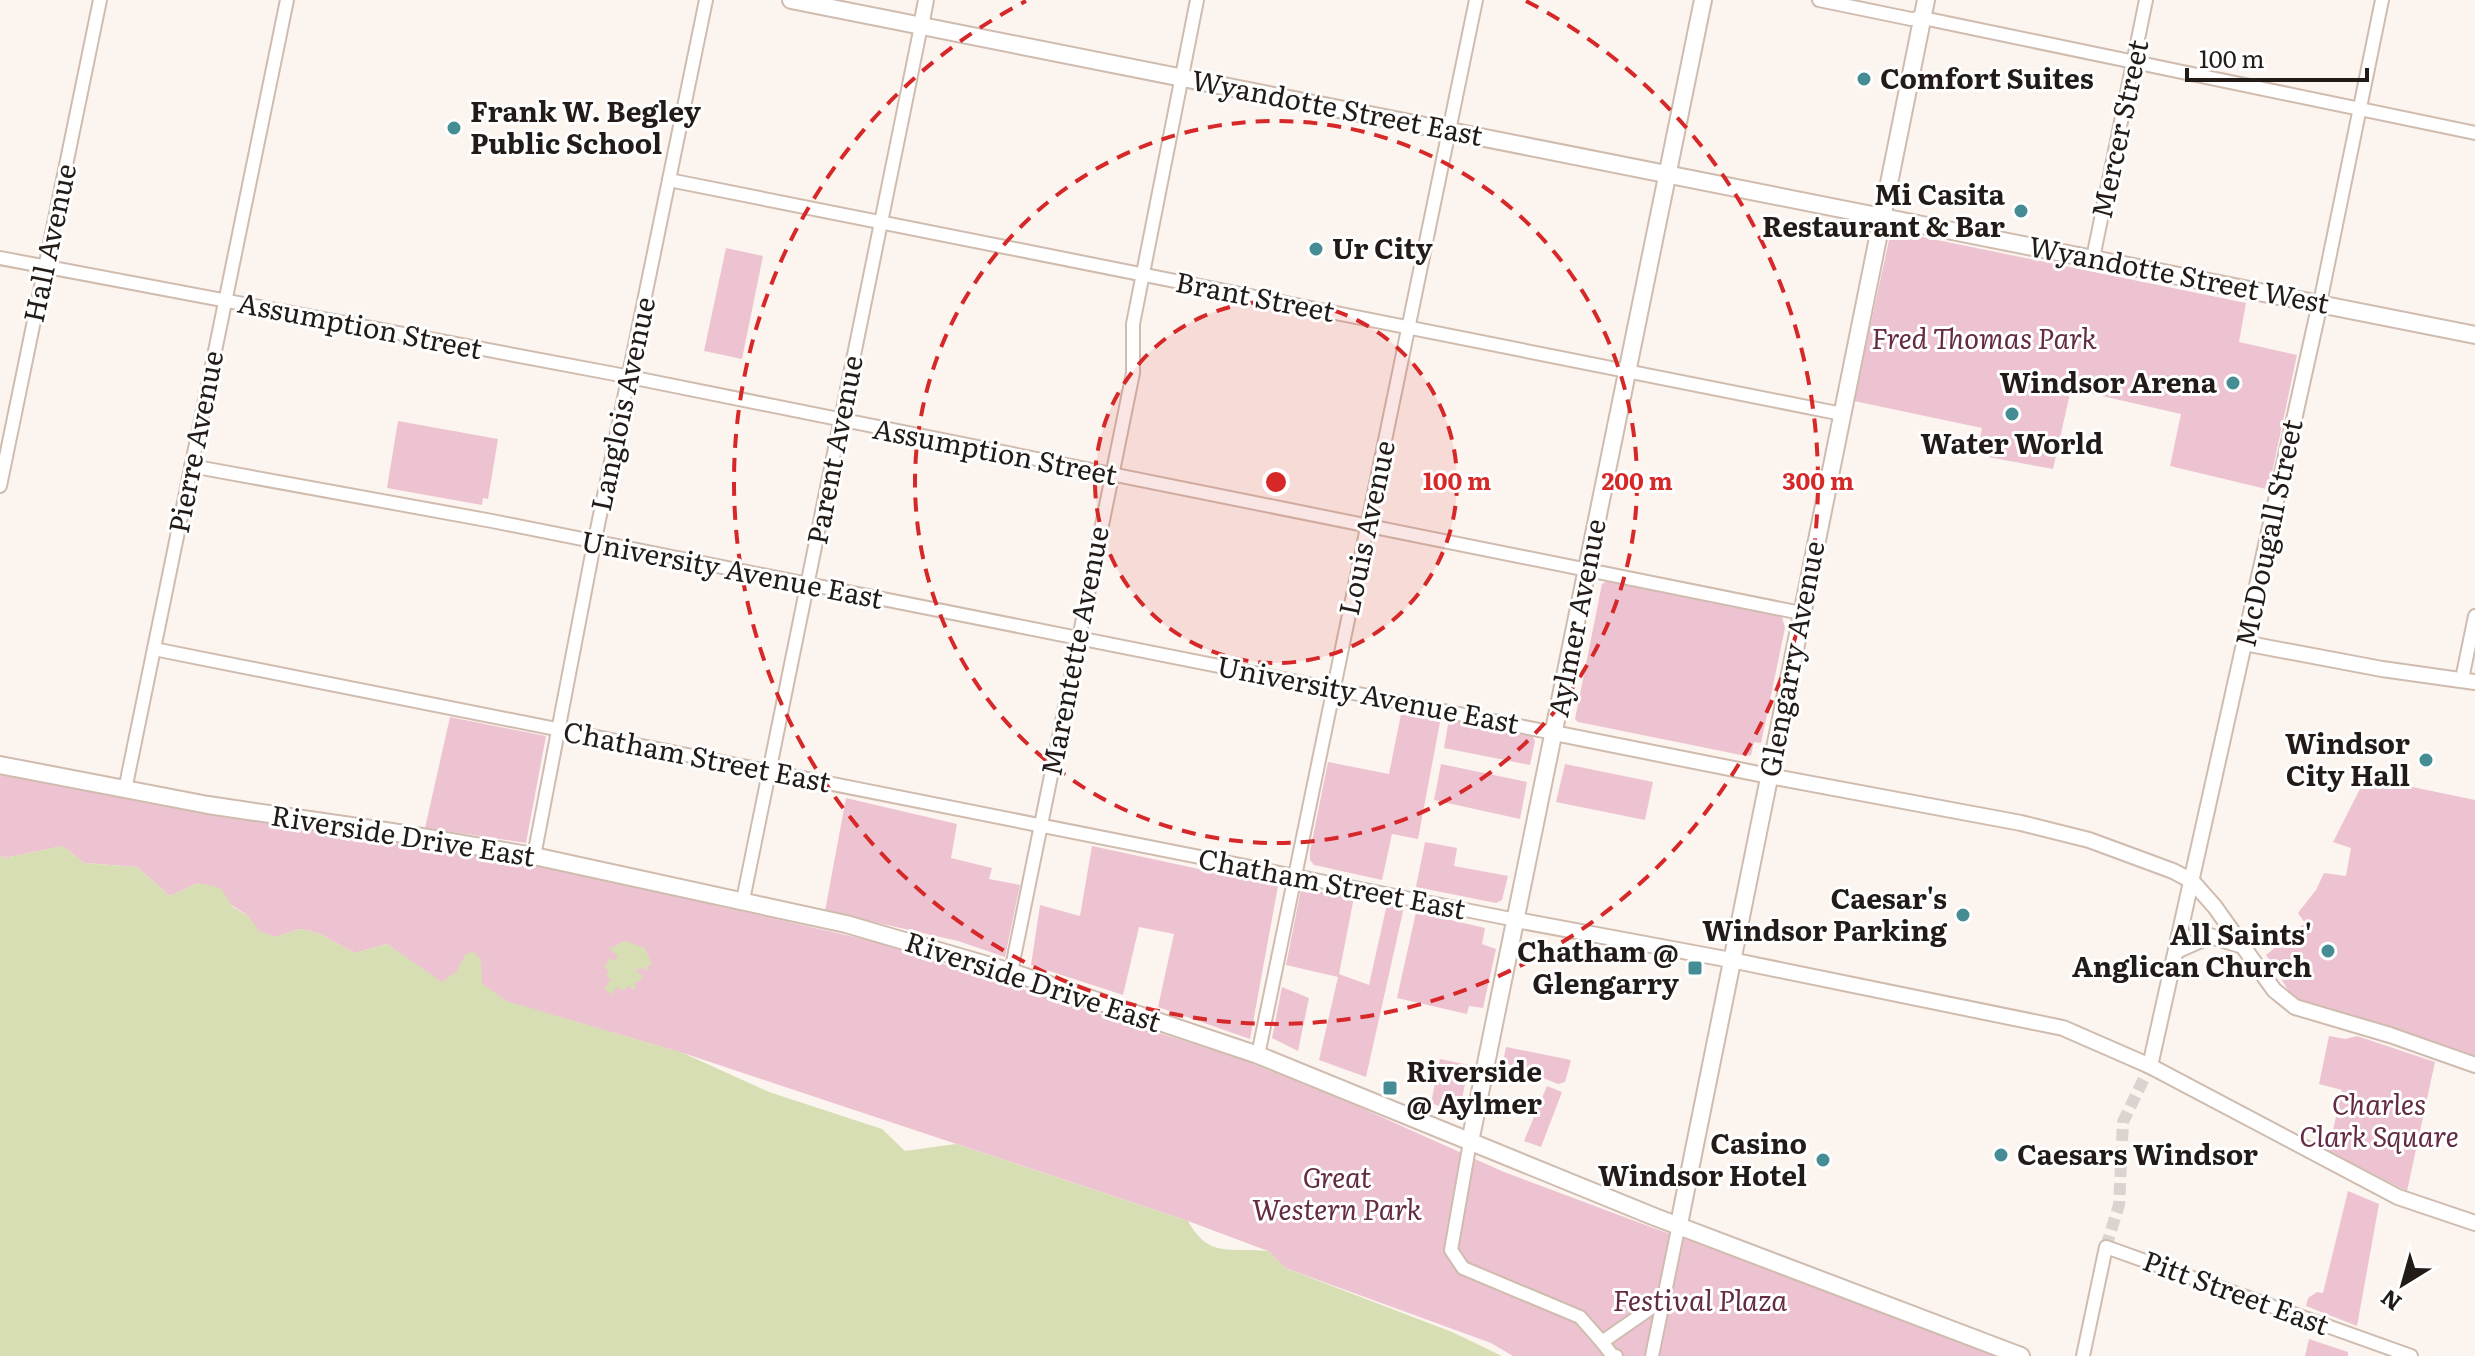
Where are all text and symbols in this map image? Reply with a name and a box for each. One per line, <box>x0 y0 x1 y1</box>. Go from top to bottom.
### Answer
scale bar <box>2187 32 2367 82</box>
street label: Mercer Street <box>2079 35 2158 222</box>
text: 100 m <box>2199 40 2265 75</box>
place label: Comfort Suites <box>1880 56 2094 98</box>
street label: Wyandotte Street East <box>1188 57 1487 155</box>
marker: Comfort Suites <box>1855 70 1873 88</box>
place label: Frank W. Begley Public School <box>470 89 702 163</box>
marker: Frank W. Begley Public School <box>445 119 463 137</box>
street label: Hall Avenue <box>11 159 85 326</box>
place label: Mi Casita Restaurant & Bar <box>1762 172 2006 246</box>
marker: Mi Casita Restaurant & Bar <box>2012 202 2030 220</box>
street label: Wyandotte Street West <box>2025 223 2334 323</box>
place label: Ur City <box>1332 226 1434 268</box>
marker: Ur City <box>1307 240 1325 258</box>
street label: Brant Street <box>1172 259 1339 331</box>
street label: Assumption Street <box>235 280 487 368</box>
street label: Langlois Avenue <box>578 293 664 515</box>
park label: Fred Thomas Park <box>1871 316 2097 358</box>
street label: Pierre Avenue <box>156 347 232 536</box>
street label: Parent Avenue <box>794 351 872 548</box>
place label: Windsor Arena <box>2000 360 2218 402</box>
marker: Windsor Arena <box>2224 374 2242 392</box>
marker: Water World <box>2003 405 2021 423</box>
street label: Assumption Street <box>870 406 1122 494</box>
street label: McDougall Street <box>2222 414 2312 650</box>
place label: Water World <box>1921 421 2103 463</box>
street label: Louis Avenue <box>1326 436 1404 619</box>
text: 100 m <box>1423 462 1491 497</box>
text: 200 m <box>1601 462 1673 497</box>
text: 300 m <box>1782 462 1854 497</box>
centre of rings <box>1262 468 1290 496</box>
street label: Aylmer Avenue <box>1535 515 1615 720</box>
street label: University Avenue East <box>578 518 888 618</box>
street label: Marentette Avenue <box>1028 522 1118 779</box>
street label: Glengarry Avenue <box>1747 537 1834 780</box>
street label: University Avenue East <box>1214 643 1524 743</box>
street label: Chatham Street East <box>560 709 835 802</box>
place label: Windsor City Hall <box>2285 721 2410 795</box>
marker: Windsor City Hall <box>2417 751 2435 769</box>
street label: Riverside Drive East <box>268 792 539 876</box>
street label: Chatham Street East <box>1195 836 1470 929</box>
place label: Caesar's Windsor Parking <box>1702 876 1948 950</box>
marker: Caesar's Windsor Parking <box>1954 906 1972 924</box>
place label: All Saints' Anglican Church <box>2072 912 2312 986</box>
street label: Riverside Drive East <box>900 919 1168 1041</box>
place label: Chatham @ Glengarry <box>1517 929 1680 1003</box>
marker: All Saints' Anglican Church <box>2319 942 2337 960</box>
marker: Chatham @ Glengarry <box>1686 959 1704 977</box>
place label: Riverside @ Aylmer <box>1406 1049 1542 1123</box>
marker: Riverside @ Aylmer <box>1381 1079 1399 1097</box>
park label: Charles Clark Square <box>2299 1082 2459 1156</box>
place label: Casino Windsor Hotel <box>1598 1121 1807 1195</box>
place label: Caesars Windsor <box>2017 1132 2258 1174</box>
marker: Caesars Windsor <box>1992 1146 2010 1164</box>
marker: Casino Windsor Hotel <box>1814 1151 1832 1169</box>
park label: Great Western Park <box>1252 1155 1423 1229</box>
street label: Pitt Street East <box>2138 1238 2336 1345</box>
north arrow <box>2363 1244 2443 1324</box>
park label: Festival Plaza <box>1613 1278 1787 1320</box>
text: N <box>2373 1282 2407 1320</box>

